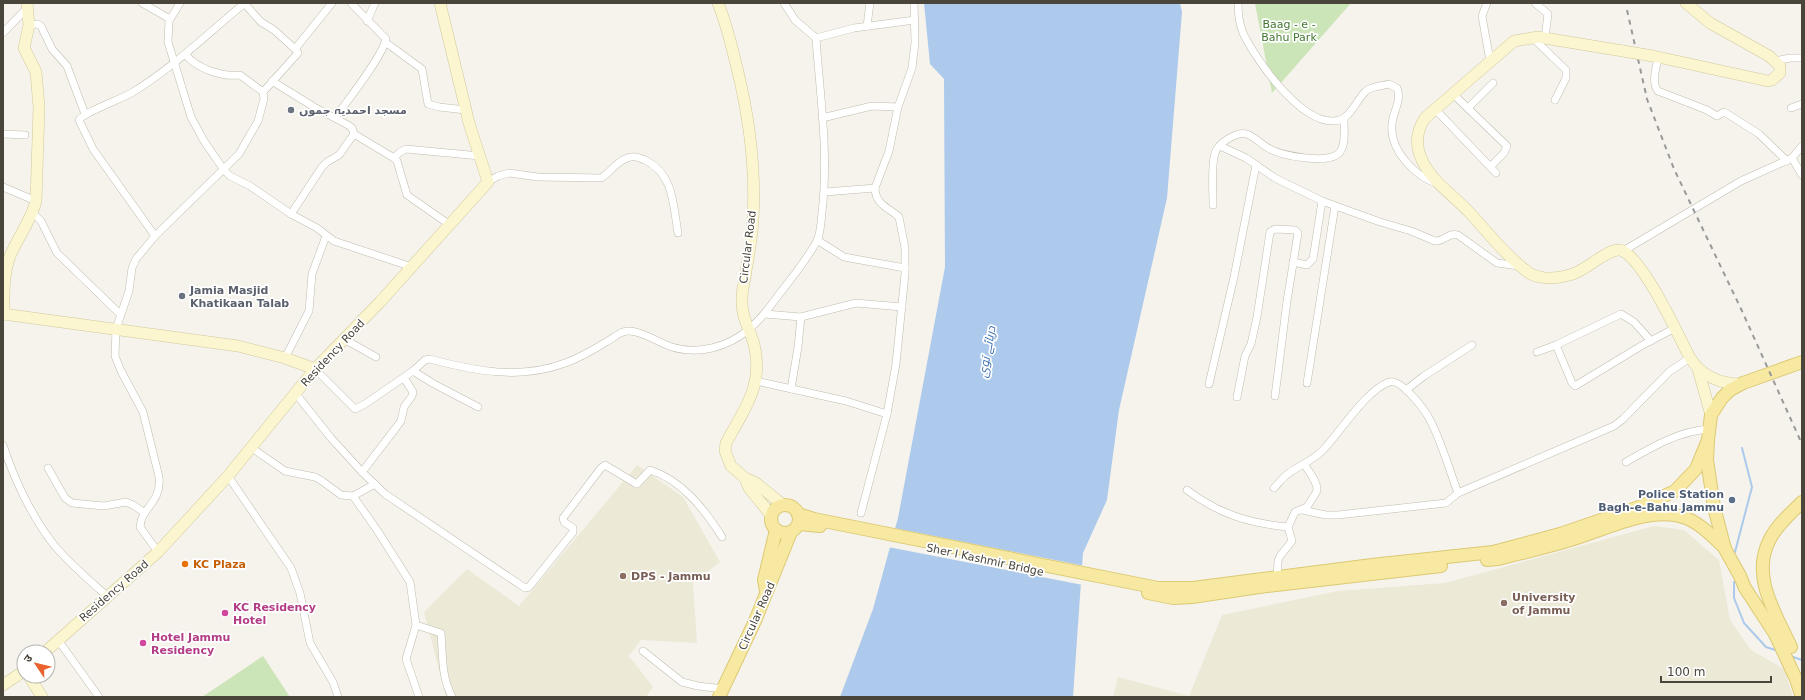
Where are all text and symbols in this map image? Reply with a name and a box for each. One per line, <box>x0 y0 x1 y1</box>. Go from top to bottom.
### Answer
park label: Baag - e - Bahu Park <box>1261 18 1317 44</box>
place label: مسجد احمدیہ جموں <box>299 104 407 117</box>
marker: مسجد احمدیہ جموں <box>286 105 296 115</box>
street label: Circular Road <box>737 210 759 284</box>
place label: Jamia Masjid Khatikaan Talab <box>189 284 289 310</box>
marker: Jamia Masjid Khatikaan Talab <box>177 291 187 301</box>
street label: Residency Road <box>299 317 367 389</box>
water label: دریائے توی <box>976 324 999 379</box>
place label: Police Station Bagh-e-Bahu Jammu <box>1598 488 1724 514</box>
marker: Police Station Bagh-e-Bahu Jammu <box>1727 495 1737 505</box>
street label: Sher I Kashmir Bridge <box>925 541 1045 579</box>
street label: Residency Road <box>77 558 151 624</box>
place label: KC Plaza <box>193 558 246 571</box>
marker: KC Plaza <box>180 559 190 569</box>
place label: DPS - Jammu <box>631 570 711 583</box>
marker: DPS - Jammu <box>618 571 628 581</box>
street label: Circular Road <box>736 580 778 652</box>
place label: University of Jammu <box>1512 591 1575 617</box>
marker: University of Jammu <box>1499 598 1509 608</box>
place label: KC Residency Hotel <box>233 601 316 627</box>
marker: KC Residency Hotel <box>220 608 230 618</box>
place label: Hotel Jammu Residency <box>151 631 230 657</box>
marker: Hotel Jammu Residency <box>138 638 148 648</box>
north arrow <box>16 644 56 684</box>
text: उ <box>21 652 36 665</box>
scale bar <box>1661 658 1771 684</box>
text: 100 m <box>1667 665 1705 679</box>

